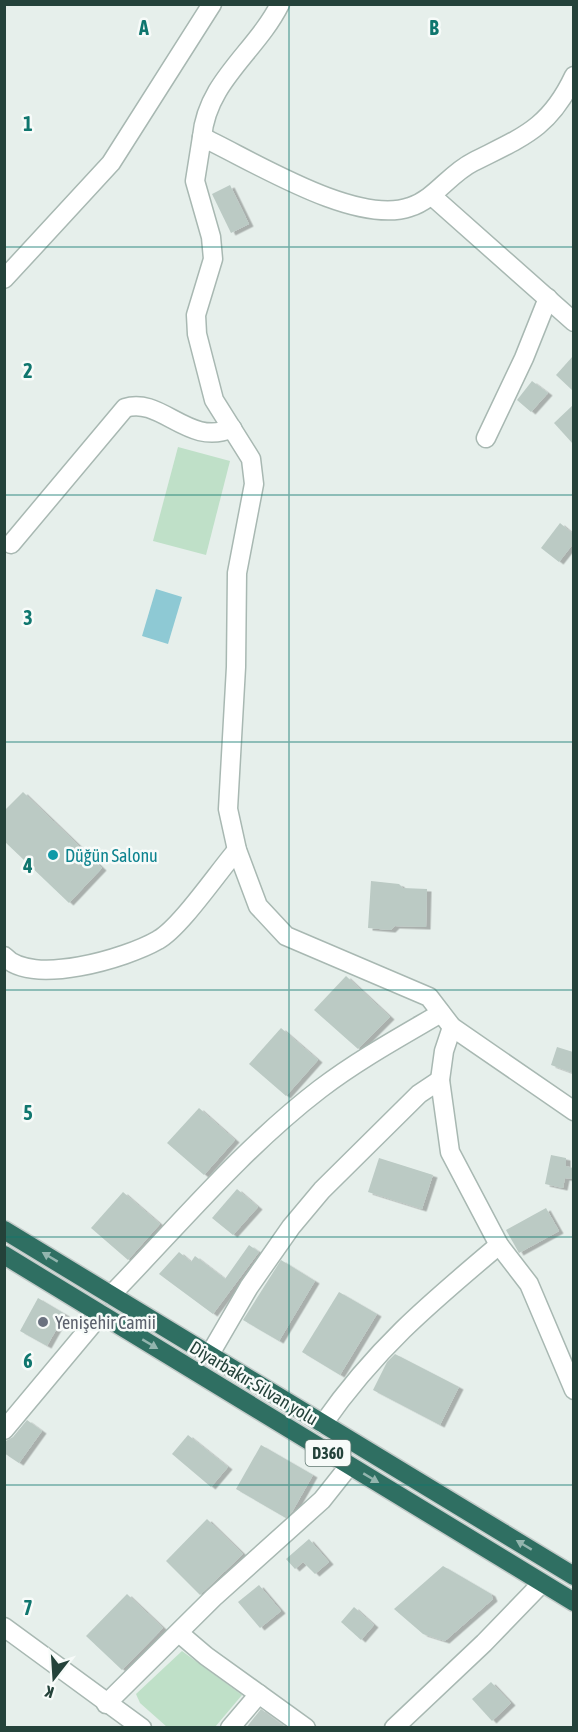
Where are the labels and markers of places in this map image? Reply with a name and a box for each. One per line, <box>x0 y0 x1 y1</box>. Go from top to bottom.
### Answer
place label: Düğün Salonu <box>65 845 158 866</box>
marker: Düğün Salonu <box>46 848 60 862</box>
place label: Yenişehir Camii <box>55 1312 156 1333</box>
marker: Yenişehir Camii <box>36 1315 50 1329</box>

